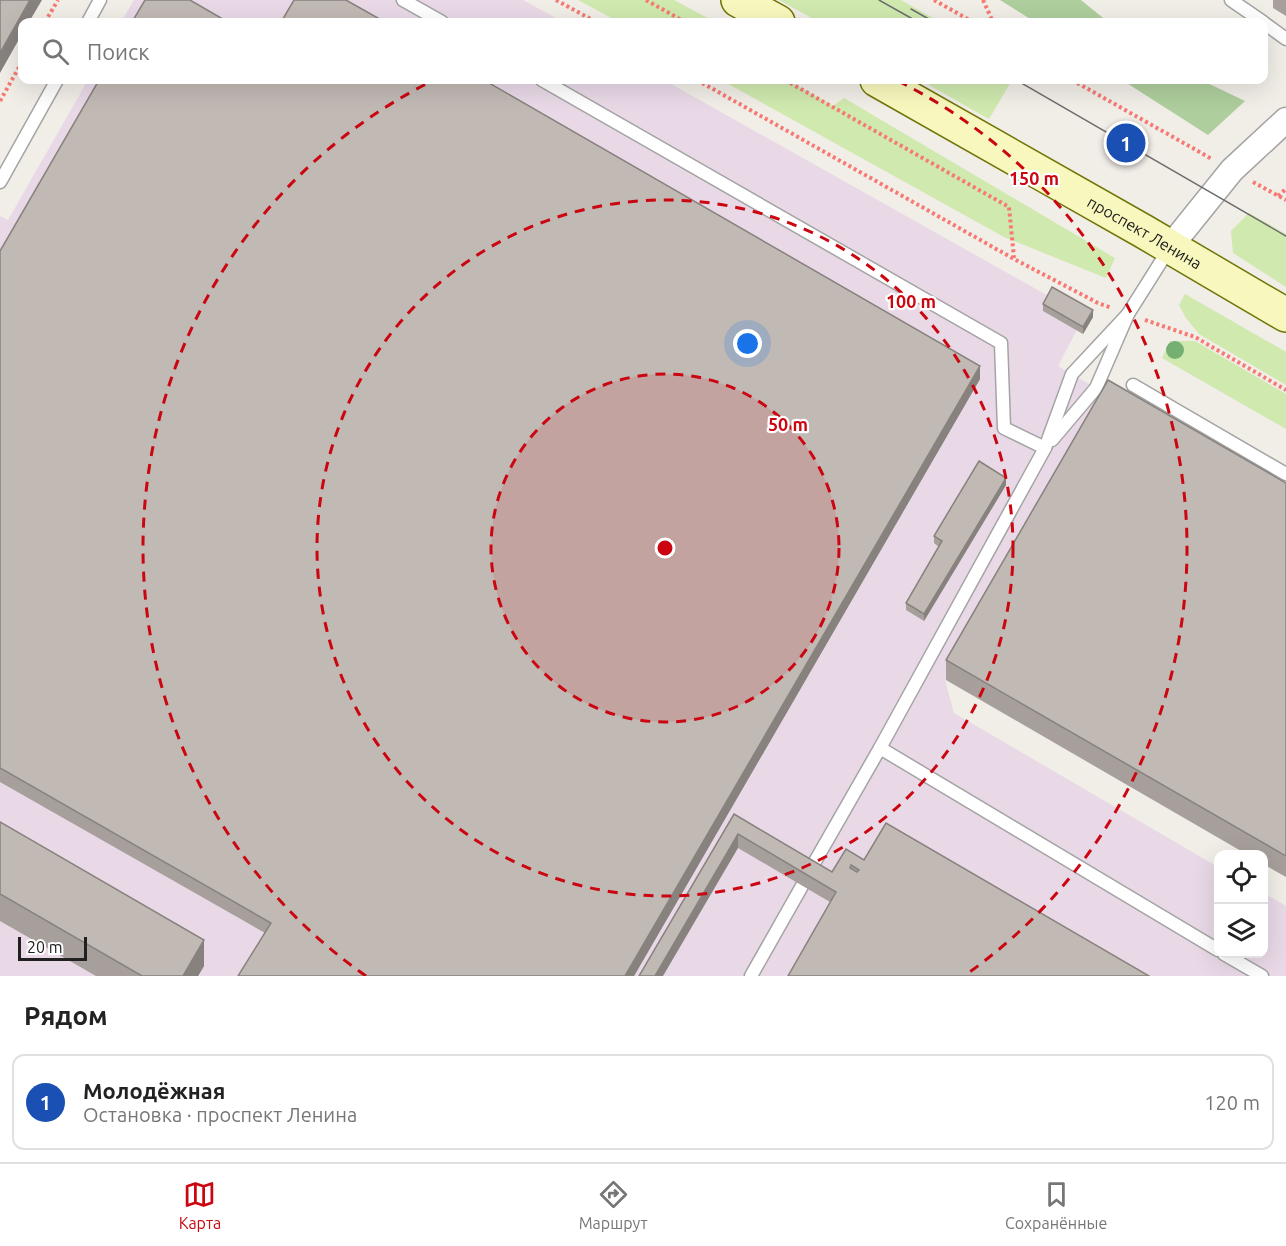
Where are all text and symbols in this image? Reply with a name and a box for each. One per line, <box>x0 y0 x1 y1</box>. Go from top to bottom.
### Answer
search box <box>18 18 1268 84</box>
icon: search <box>39 35 72 68</box>
text: Поиск <box>87 39 150 64</box>
pin: 1 <box>1106 120 1146 166</box>
text: 150 m <box>1009 168 1059 188</box>
street label: проспект Ленина <box>1084 192 1205 272</box>
text: 100 m <box>886 291 936 311</box>
your location <box>733 329 762 358</box>
text: 50 m <box>768 414 808 434</box>
centre of rings <box>655 538 675 558</box>
map controls <box>1214 850 1268 958</box>
button: locate <box>1214 850 1268 904</box>
button: layers <box>1214 904 1268 958</box>
scale bar <box>18 934 87 962</box>
text: 20 m <box>27 938 63 956</box>
text: Рядом <box>24 1001 108 1030</box>
text: Молодёжная <box>83 1078 225 1103</box>
text: 1 <box>40 1091 51 1114</box>
text: 120 m <box>1204 1091 1260 1114</box>
text: Остановка · проспект Ленина <box>83 1103 357 1126</box>
tab: Карта <box>179 1178 221 1232</box>
tab: Маршрут <box>579 1178 648 1232</box>
tab: Сохранённые <box>1005 1178 1107 1232</box>

